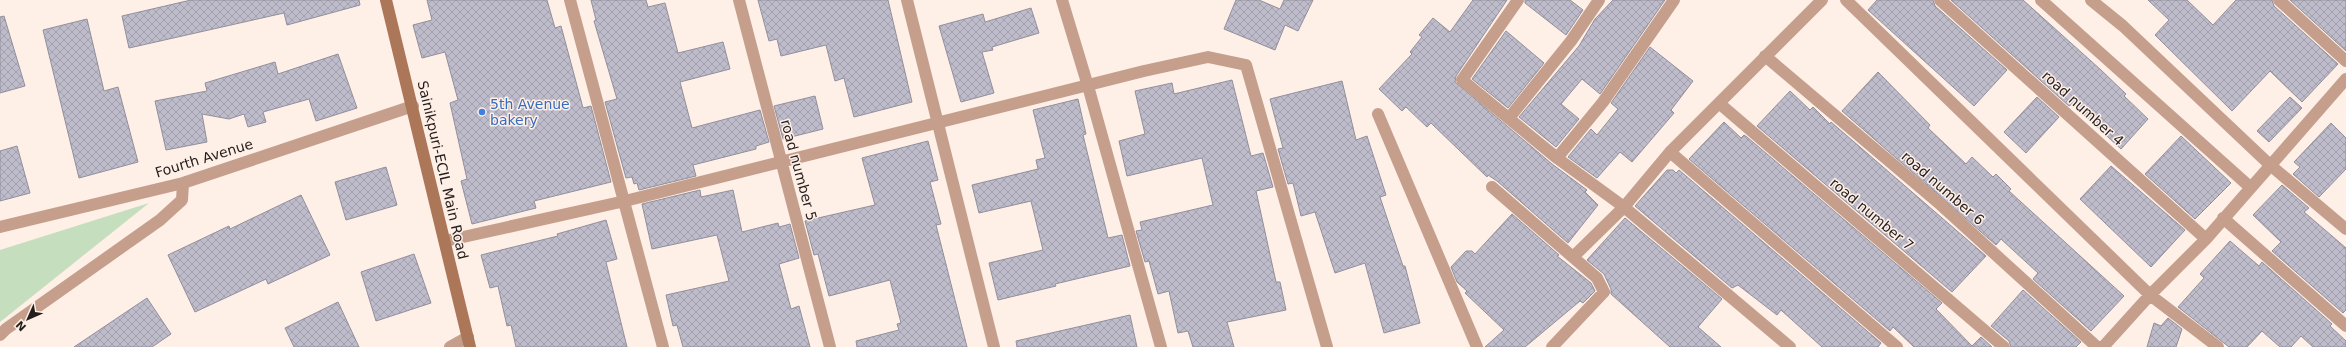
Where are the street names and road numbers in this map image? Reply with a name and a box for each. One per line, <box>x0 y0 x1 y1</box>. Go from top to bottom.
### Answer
street label: road number 4 <box>2039 67 2127 149</box>
street label: Sainikpuri-ECIL Main Road <box>415 79 471 261</box>
street label: road number 5 <box>778 118 820 222</box>
street label: Fourth Avenue <box>153 136 255 180</box>
street label: road number 6 <box>1899 148 1988 228</box>
street label: road number 7 <box>1827 174 1917 254</box>

